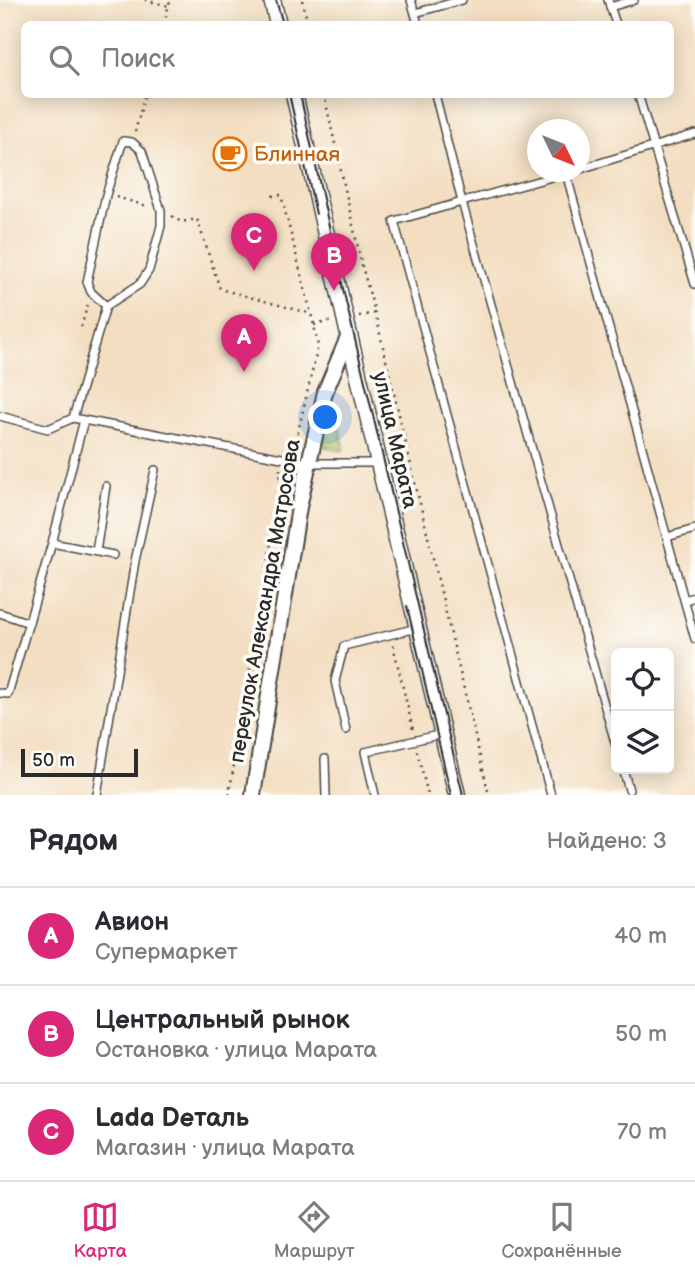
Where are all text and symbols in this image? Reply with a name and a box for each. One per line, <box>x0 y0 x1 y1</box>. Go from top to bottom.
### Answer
search box <box>21 21 674 98</box>
icon: search <box>45 41 83 79</box>
text: Поиск <box>101 44 175 75</box>
north arrow <box>527 119 590 182</box>
cafe icon: Блинная <box>211 135 249 173</box>
place label: Блинная <box>254 142 340 167</box>
pin: C <box>231 213 277 271</box>
pin: B <box>311 233 357 291</box>
pin: A <box>221 314 267 372</box>
street label: улица Марата <box>367 369 423 511</box>
your location <box>308 400 342 434</box>
street label: переулок Александра Матросова <box>224 437 306 765</box>
map controls <box>611 648 674 774</box>
button: locate <box>611 648 674 711</box>
button: layers <box>611 711 674 774</box>
scale bar <box>21 746 138 778</box>
text: 50 m <box>32 749 75 772</box>
text: Рядом <box>28 823 118 859</box>
text: Найдено: 3 <box>546 827 667 855</box>
text: Авион <box>95 907 169 938</box>
text: A <box>44 922 58 950</box>
text: 40 m <box>614 922 667 950</box>
text: Супермаркет <box>95 938 238 966</box>
text: Центральный рынок <box>95 1005 350 1036</box>
text: B <box>43 1020 59 1048</box>
text: 50 m <box>615 1020 667 1048</box>
text: Остановка · улица Марата <box>95 1036 377 1064</box>
text: Lada Dеталь <box>95 1103 249 1134</box>
text: C <box>43 1118 59 1146</box>
text: 70 m <box>617 1118 667 1146</box>
text: Магазин · улица Марата <box>95 1134 355 1162</box>
tab: Карта <box>73 1198 127 1263</box>
tab: Маршрут <box>274 1198 355 1263</box>
tab: Сохранённые <box>502 1198 622 1263</box>

